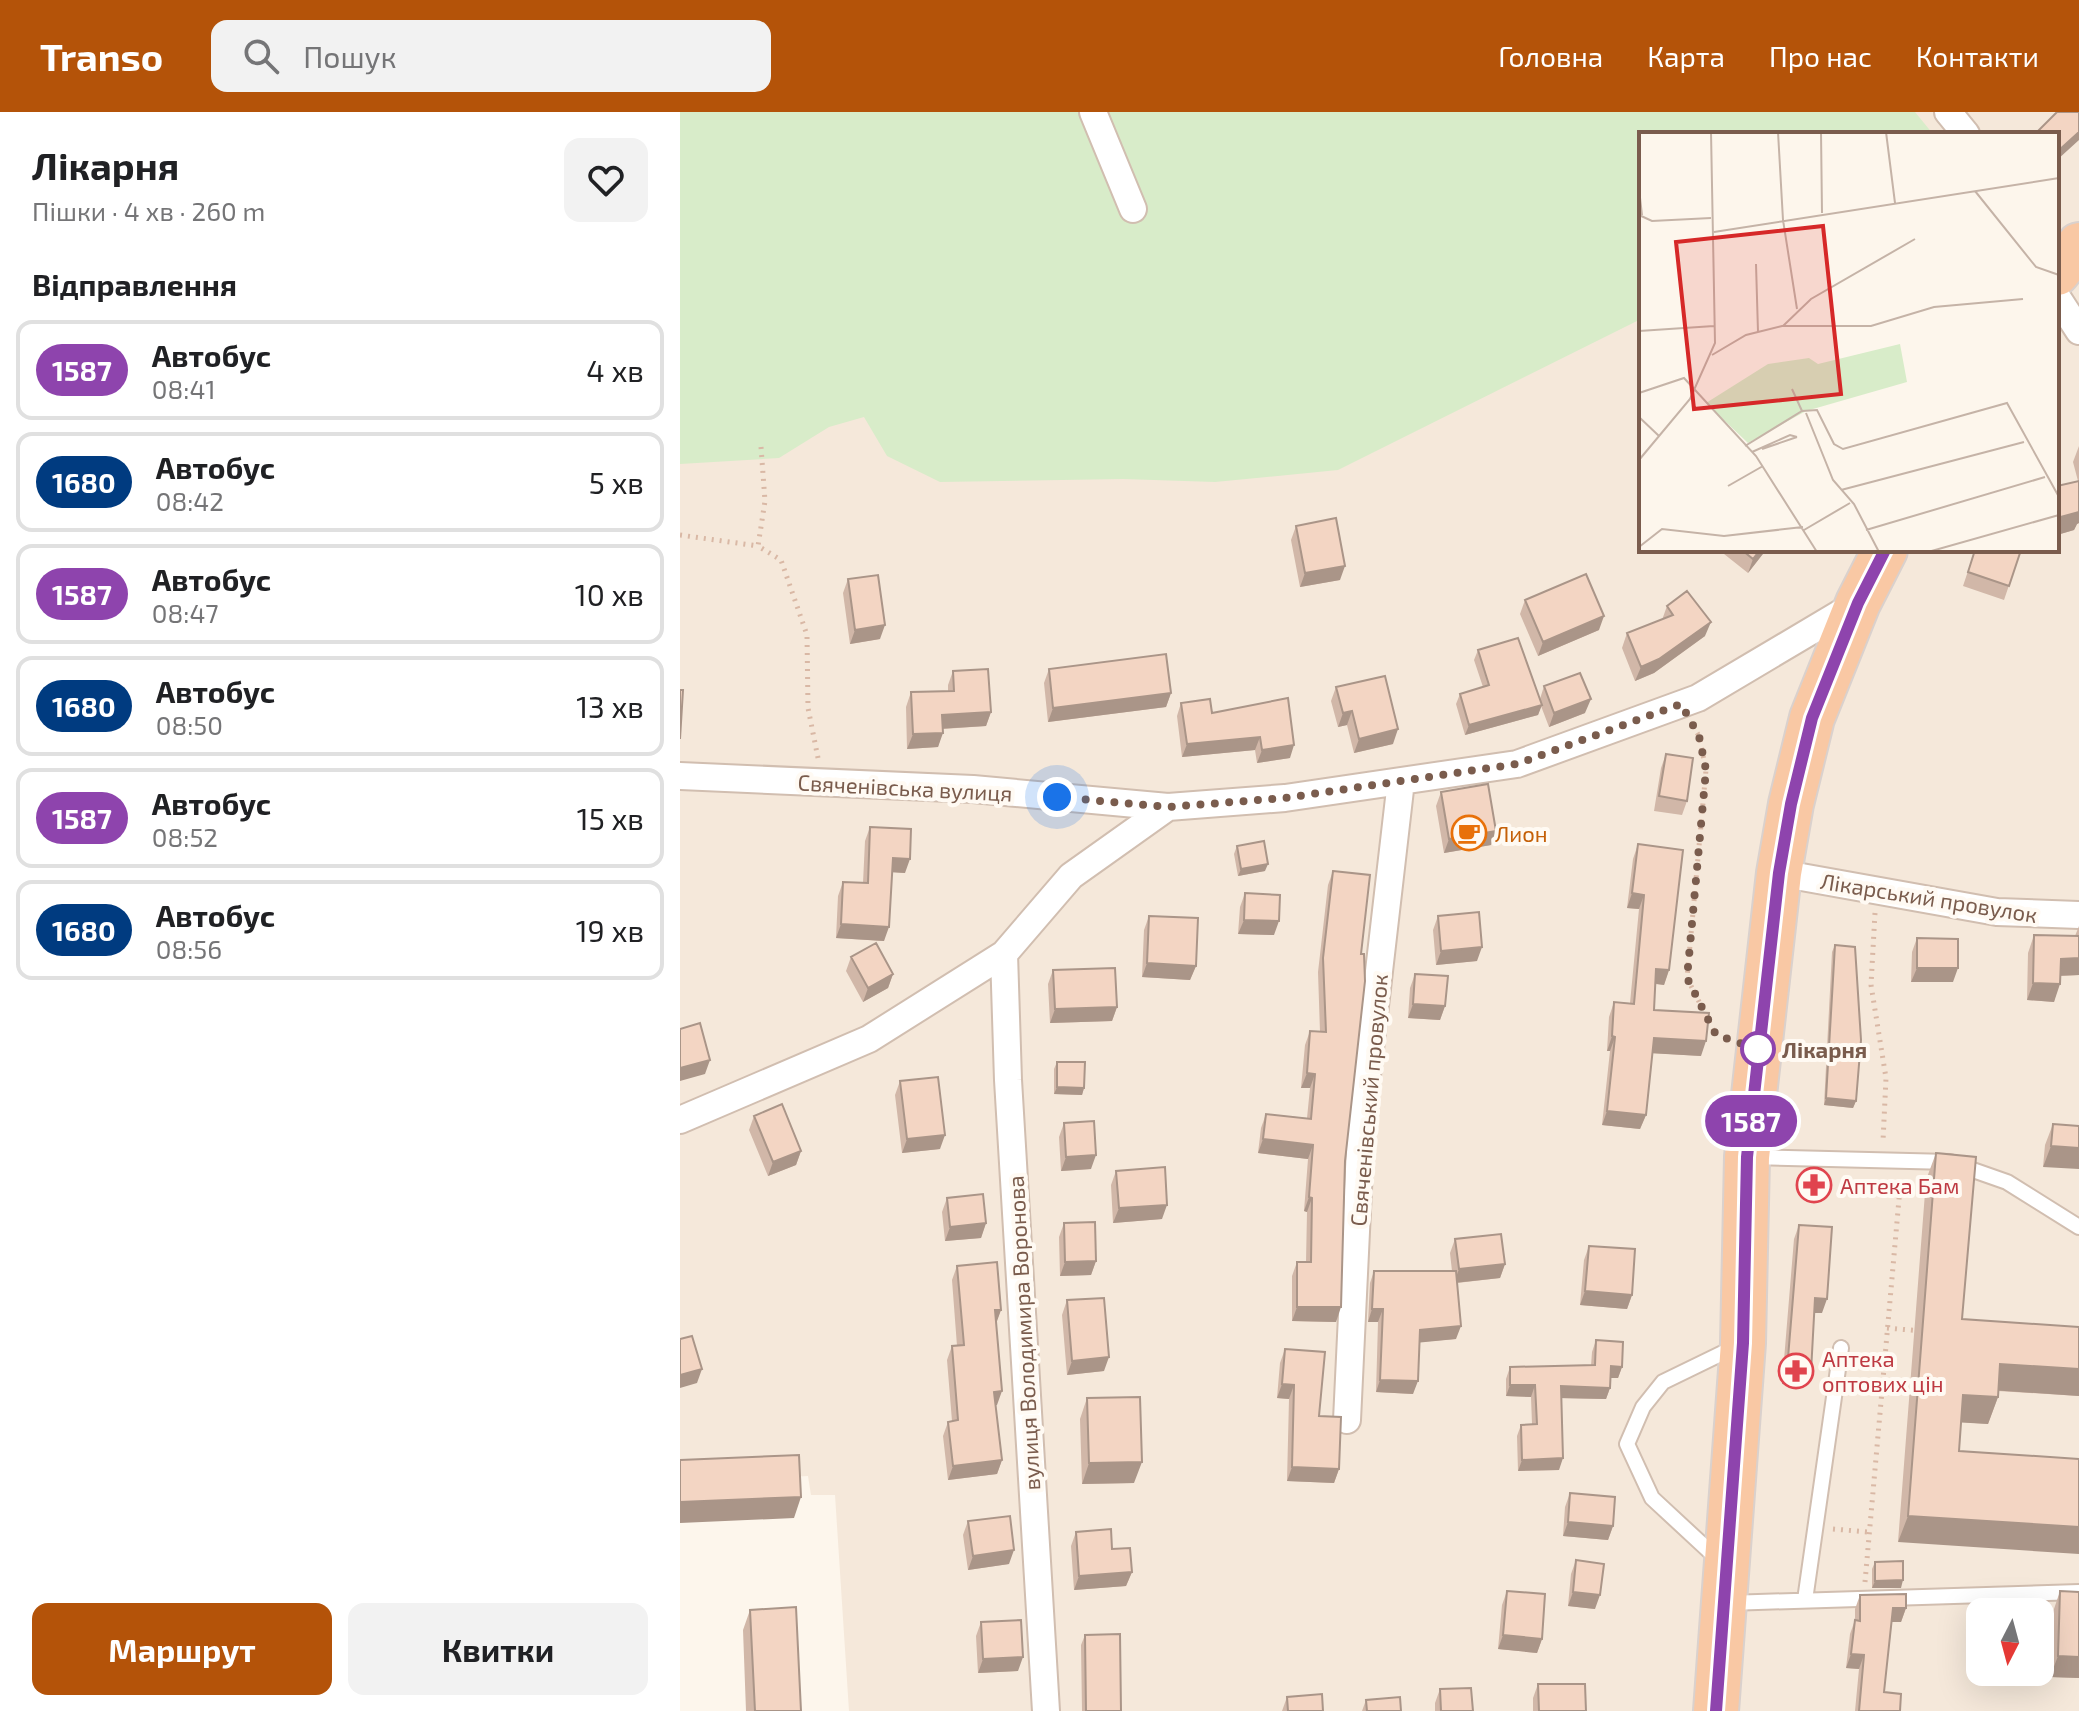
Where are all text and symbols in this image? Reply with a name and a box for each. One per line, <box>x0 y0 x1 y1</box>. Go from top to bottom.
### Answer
search box <box>211 20 771 92</box>
text: Transo <box>40 33 163 79</box>
icon: search <box>239 34 283 78</box>
text: Пошук <box>303 38 397 74</box>
text: Головна <box>1498 39 1603 73</box>
text: Карта <box>1647 39 1725 73</box>
text: Про нас <box>1769 39 1872 73</box>
text: Контакти <box>1916 39 2039 73</box>
inset map <box>1639 132 2059 552</box>
button: heart <box>564 138 648 222</box>
text: Лікарня <box>32 142 179 188</box>
text: Пішки · 4 хв · 260 m <box>32 195 265 226</box>
text: Відправлення <box>32 266 237 302</box>
text: Автобус <box>152 337 271 373</box>
text: 4 хв <box>586 352 644 388</box>
text: 1587 <box>52 353 112 387</box>
text: 08:41 <box>152 373 216 404</box>
text: Автобус <box>156 449 275 485</box>
text: 5 хв <box>589 464 644 500</box>
text: 1680 <box>52 465 116 499</box>
text: 08:42 <box>156 485 224 516</box>
text: Автобус <box>152 561 271 597</box>
text: 10 хв <box>575 576 644 612</box>
text: 1587 <box>52 577 112 611</box>
text: 08:47 <box>152 597 219 628</box>
text: Автобус <box>156 673 275 709</box>
text: 13 хв <box>576 688 644 724</box>
text: 1680 <box>52 689 116 723</box>
text: 08:50 <box>156 709 223 740</box>
street label: Свяченівська вулиця <box>797 768 1013 807</box>
your location <box>1037 777 1077 817</box>
text: Автобус <box>152 785 271 821</box>
text: 15 хв <box>577 800 644 836</box>
text: 1587 <box>52 801 112 835</box>
cafe icon: Лион <box>1450 814 1488 852</box>
place label: Лион <box>1495 820 1548 846</box>
text: 08:52 <box>152 821 218 852</box>
street label: Лікарський провулок <box>1819 867 2039 928</box>
text: Автобус <box>156 897 275 933</box>
text: 19 хв <box>576 912 644 948</box>
text: 1680 <box>52 913 116 947</box>
text: 08:56 <box>156 933 222 964</box>
street label: Свяченівський провулок <box>1344 973 1393 1227</box>
marker: Лікарня <box>1741 1032 1775 1066</box>
place label: Лікарня <box>1782 1036 1867 1062</box>
line badge: 1587 <box>1695 1095 1807 1147</box>
text: 1587 <box>1721 1104 1781 1138</box>
pharmacy icon: Аптека Бам <box>1795 1166 1833 1204</box>
place label: Аптека Бам <box>1840 1172 1959 1198</box>
street label: вулиця Володимира Воронова <box>1002 1175 1045 1491</box>
place label: Аптека оптових цін <box>1822 1345 1943 1396</box>
pharmacy icon: Аптека оптових цін <box>1777 1352 1815 1390</box>
north arrow <box>1966 1598 2054 1686</box>
map controls <box>1966 1598 2054 1686</box>
button: Маршрут <box>32 1603 332 1695</box>
button: Квитки <box>348 1603 648 1695</box>

